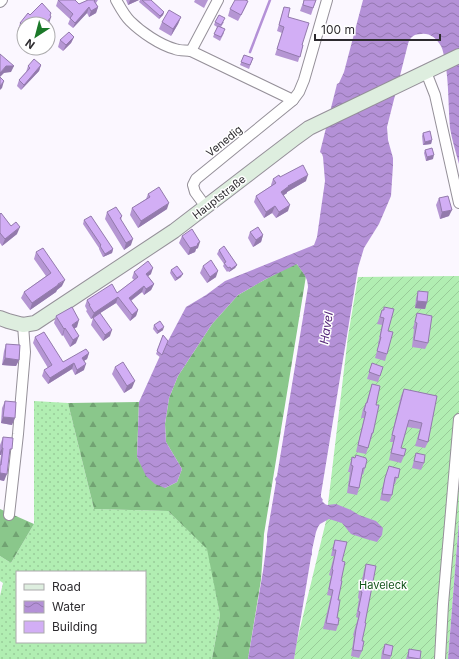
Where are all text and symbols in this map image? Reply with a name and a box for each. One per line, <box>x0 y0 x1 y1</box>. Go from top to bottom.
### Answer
north arrow <box>16 16 56 56</box>
scale bar <box>315 16 440 42</box>
text: 100 m <box>321 22 355 37</box>
text: N <box>23 36 38 52</box>
street label: Venedig <box>203 122 245 160</box>
street label: Hauptstraße <box>189 172 249 222</box>
water label: Havel <box>316 311 336 345</box>
legend <box>16 571 146 643</box>
park label: Haveleck <box>359 578 407 592</box>
text: Road <box>52 579 81 594</box>
text: Water <box>52 599 86 614</box>
text: Building <box>52 619 97 634</box>

